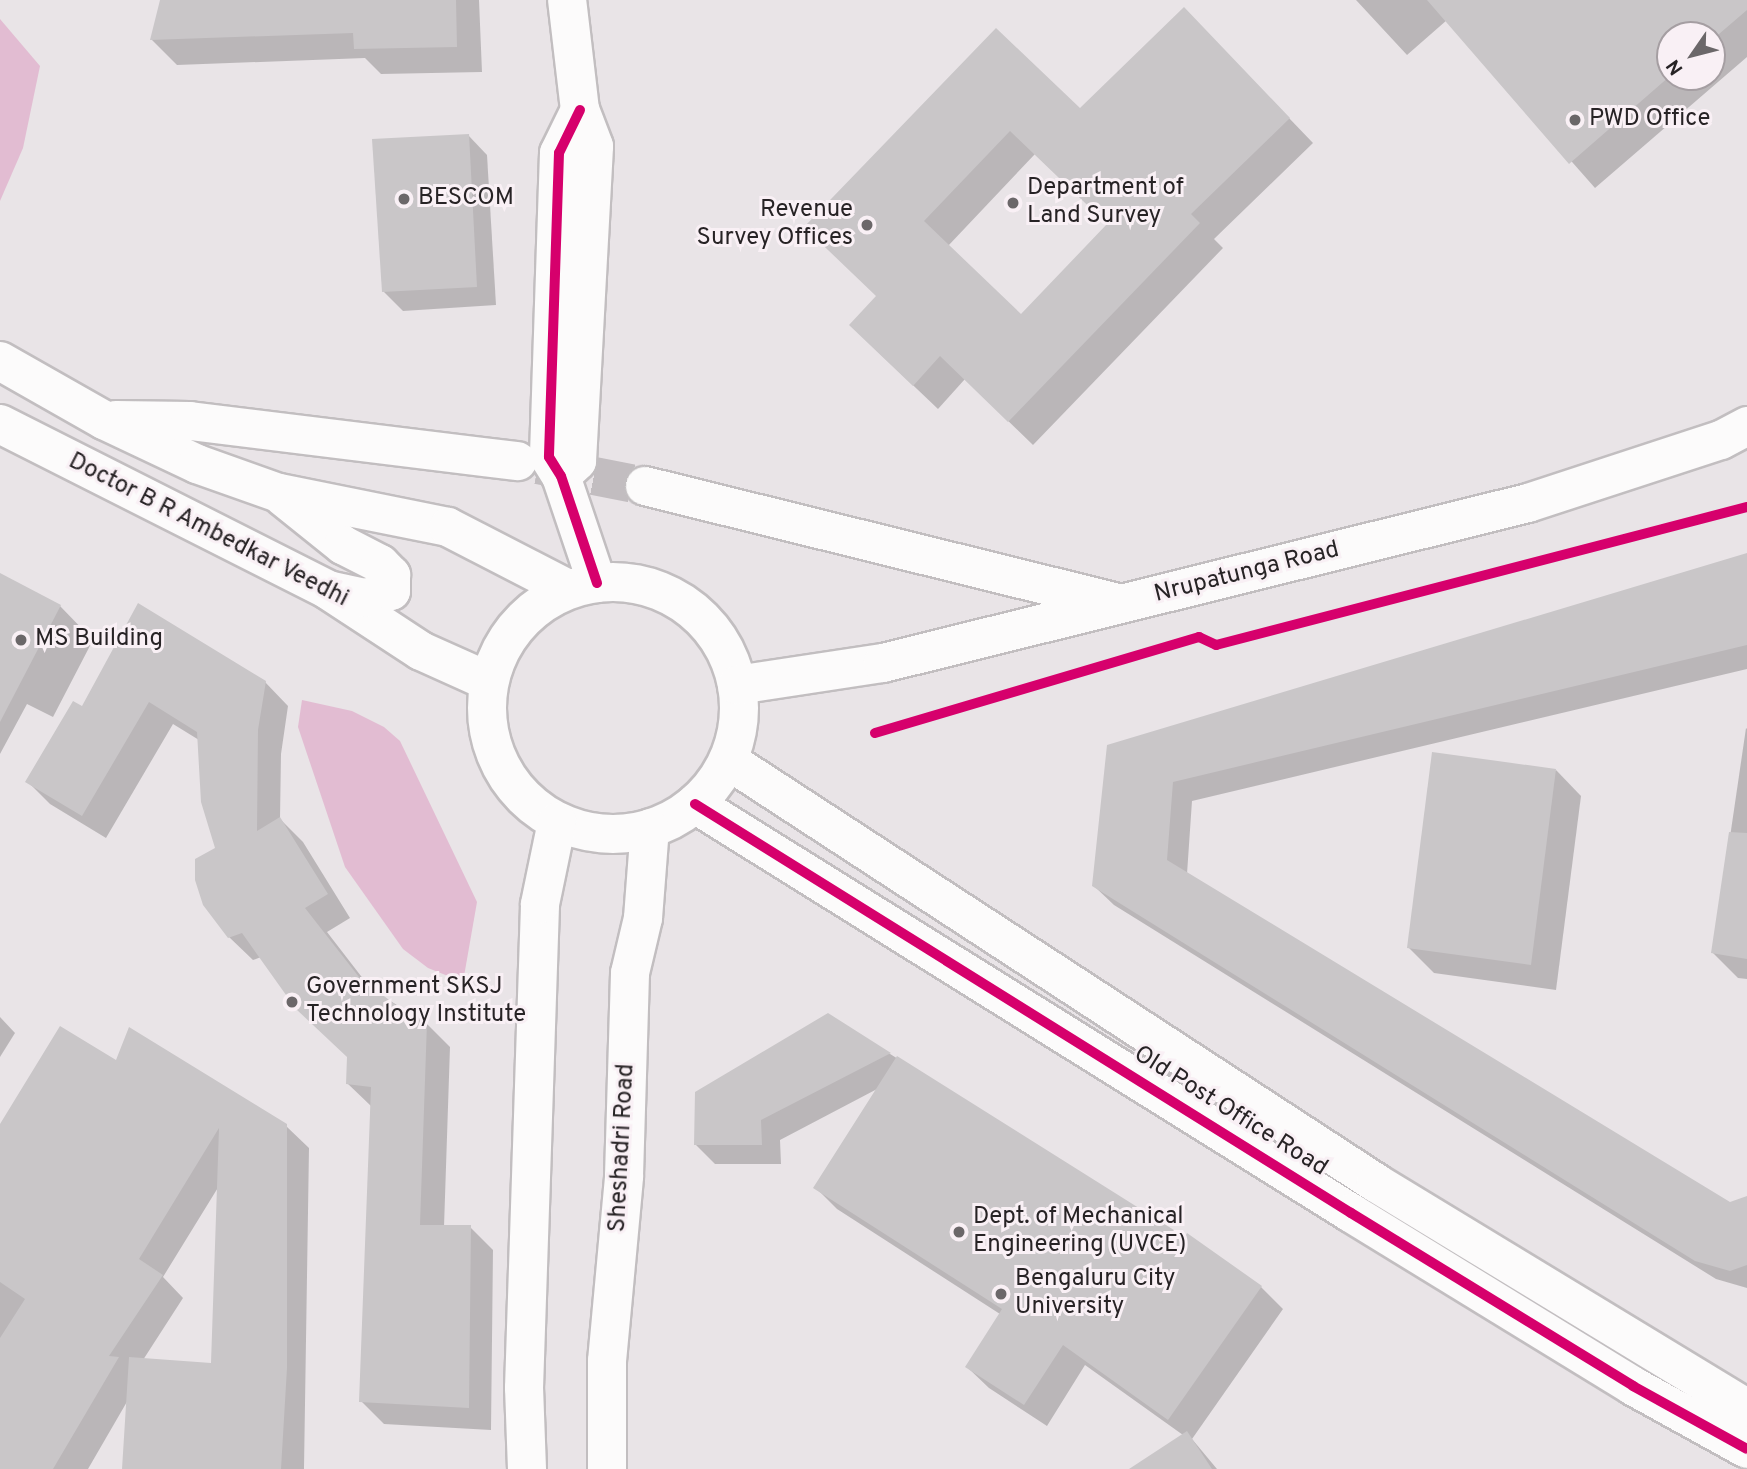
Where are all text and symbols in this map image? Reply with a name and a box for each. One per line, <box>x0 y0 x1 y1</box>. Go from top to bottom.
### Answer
north arrow <box>1656 21 1726 91</box>
text: N <box>1662 54 1689 79</box>
place label: PWD Office <box>1589 106 1710 134</box>
marker: PWD Office <box>1567 112 1583 128</box>
place label: Department of Land Survey <box>1027 175 1184 231</box>
place label: BESCOM <box>418 185 514 213</box>
marker: BESCOM <box>396 191 412 207</box>
marker: Department of Land Survey <box>1005 195 1021 211</box>
place label: Revenue Survey Offices <box>697 197 853 253</box>
marker: Revenue Survey Offices <box>859 217 875 233</box>
street label: Doctor B R Ambedkar Veedhi <box>62 447 354 615</box>
street label: Nrupatunga Road <box>1152 536 1342 610</box>
place label: MS Building <box>35 626 163 654</box>
marker: MS Building <box>13 632 29 648</box>
place label: Government SKSJ Technology Institute <box>306 974 526 1030</box>
marker: Government SKSJ Technology Institute <box>284 994 300 1010</box>
street label: Old Post Office Road <box>1128 1041 1332 1183</box>
street label: Sheshadri Road <box>604 1063 642 1233</box>
place label: Dept. of Mechanical Engineering (UVCE) <box>973 1204 1187 1260</box>
marker: Dept. of Mechanical Engineering (UVCE) <box>951 1224 967 1240</box>
place label: Bengaluru City University <box>1015 1266 1175 1322</box>
marker: Bengaluru City University <box>993 1286 1009 1302</box>

